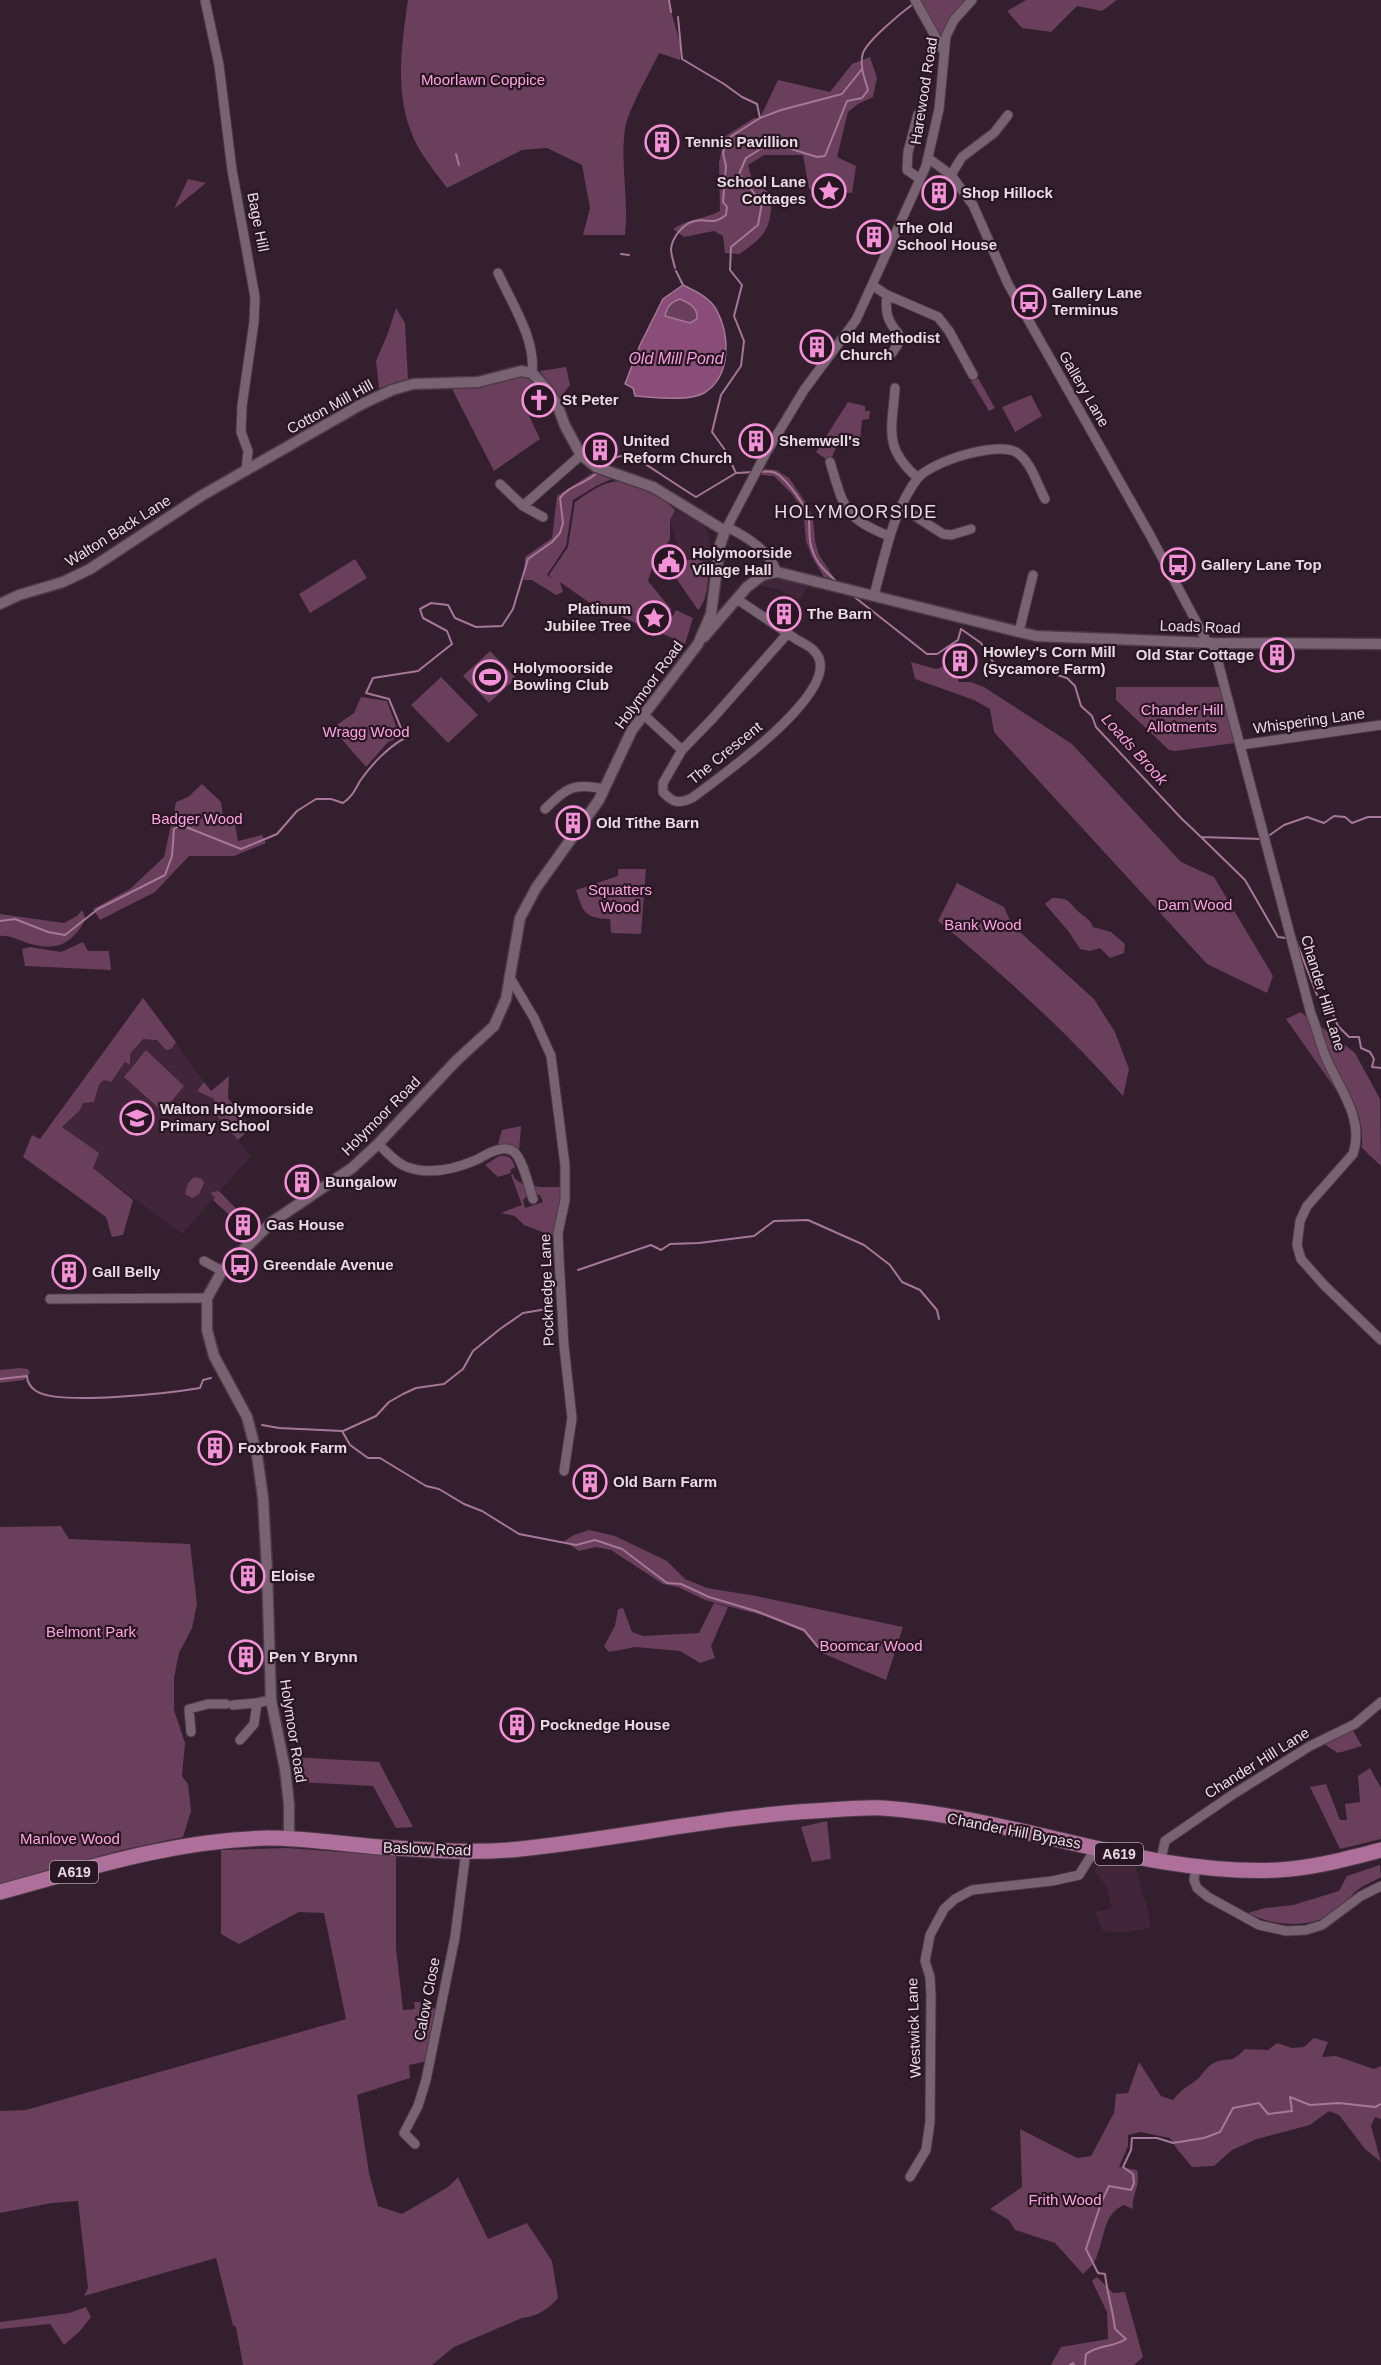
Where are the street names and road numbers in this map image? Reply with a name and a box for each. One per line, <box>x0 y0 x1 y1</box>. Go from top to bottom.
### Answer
street label: Harewood Road <box>907 36 940 146</box>
street label: Bage Hill <box>244 191 273 253</box>
street label: Gallery Lane <box>1056 348 1113 430</box>
street label: Cotton Mill Hill <box>284 376 376 437</box>
street label: Walton Back Lane <box>62 491 174 570</box>
street label: Loads Road <box>1159 617 1241 636</box>
street label: Holymoor Road <box>611 638 686 732</box>
street label: Whispering Lane <box>1252 704 1366 737</box>
street label: The Crescent <box>684 717 766 788</box>
street label: Chander Hill Lane <box>1298 933 1349 1053</box>
street label: Holymoor Road <box>338 1073 424 1159</box>
street label: Pocknedge Lane <box>536 1233 557 1347</box>
street label: Holymoor Road <box>277 1678 310 1784</box>
street label: Chander Hill Lane <box>1201 1724 1312 1802</box>
street label: Chander Hill Bypass <box>946 1809 1082 1852</box>
street label: Baslow Road <box>383 1838 471 1859</box>
road number: A619 <box>1095 1843 1143 1865</box>
road number: A619 <box>50 1861 98 1883</box>
street label: Calow Close <box>410 1956 443 2042</box>
street label: Westwick Lane <box>903 1977 924 2079</box>

